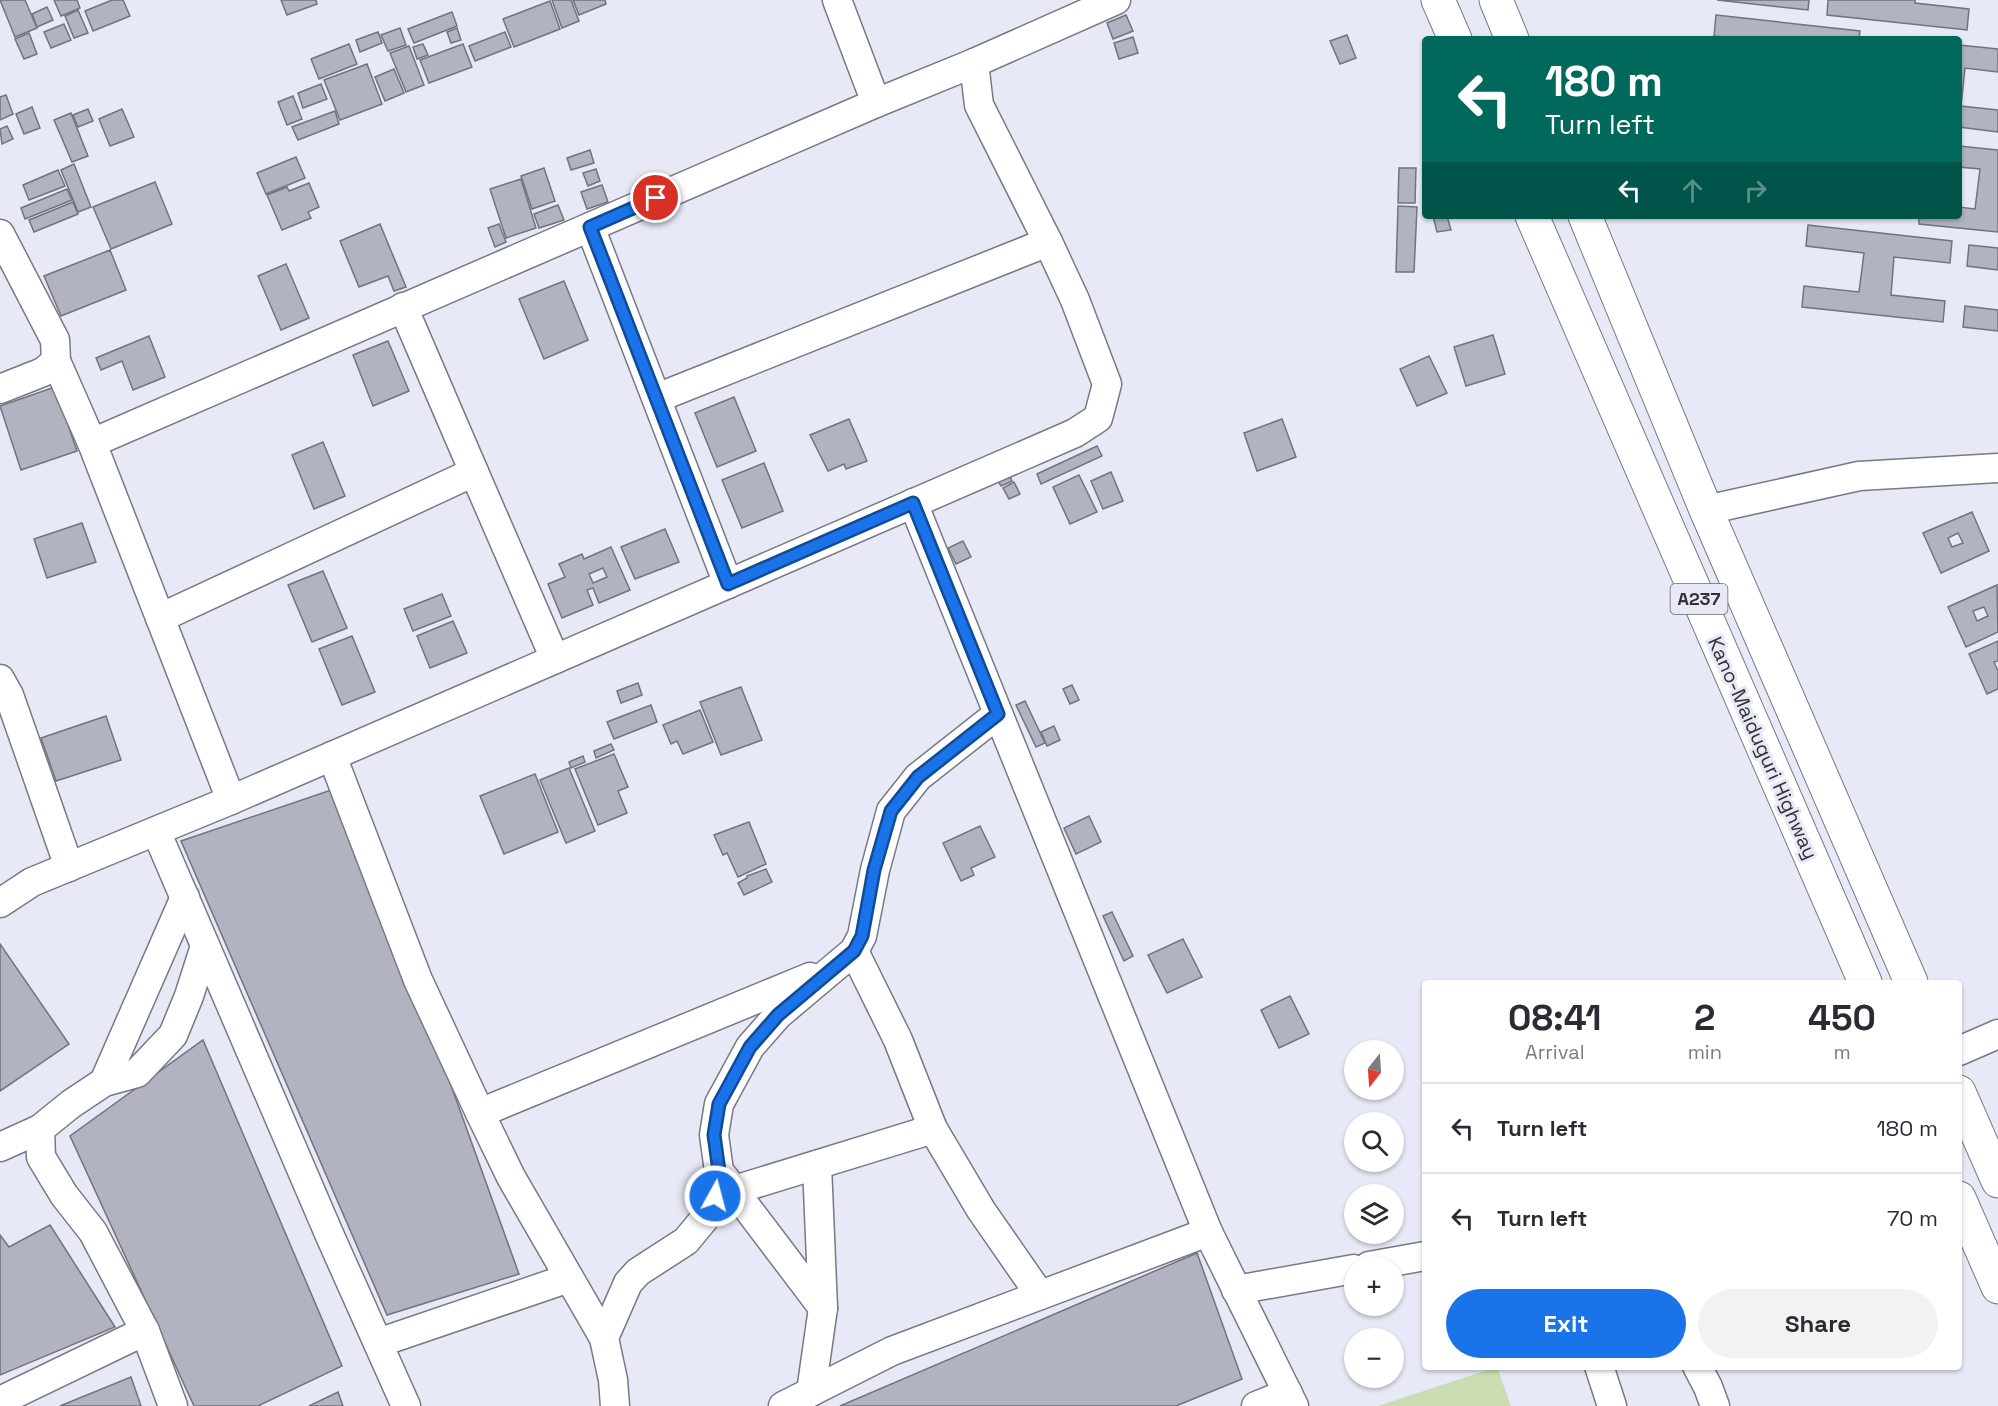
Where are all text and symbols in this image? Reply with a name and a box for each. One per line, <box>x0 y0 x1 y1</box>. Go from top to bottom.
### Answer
text: 180 m <box>1545 55 1663 108</box>
icon: left <box>1446 60 1524 138</box>
text: Turn left <box>1545 107 1655 142</box>
pin <box>630 172 681 223</box>
icon: left <box>1613 174 1646 207</box>
icon: ahead <box>1676 174 1709 207</box>
icon: right <box>1739 174 1772 207</box>
icon: arrive <box>639 181 672 214</box>
road number: A237 <box>1670 584 1728 614</box>
street label: Kano-Maiduguri Highway <box>1702 633 1824 863</box>
text: 08:41 <box>1508 995 1602 1041</box>
text: 2 <box>1694 995 1716 1041</box>
text: 450 <box>1808 995 1876 1041</box>
text: Arrival <box>1525 1039 1585 1065</box>
text: min <box>1688 1039 1722 1065</box>
text: m <box>1833 1039 1851 1065</box>
north arrow <box>1344 1040 1404 1100</box>
map controls <box>1344 1040 1404 1388</box>
button: search <box>1344 1112 1404 1172</box>
icon: left <box>1446 1112 1479 1145</box>
text: Turn left <box>1497 1114 1587 1142</box>
text: 180 m <box>1876 1114 1938 1142</box>
position arrow <box>683 1164 747 1228</box>
button: layers <box>1344 1184 1404 1244</box>
icon: left <box>1446 1202 1479 1235</box>
text: Turn left <box>1497 1204 1587 1232</box>
text: 70 m <box>1887 1204 1938 1232</box>
button: + <box>1344 1256 1404 1316</box>
button: Exit <box>1446 1289 1686 1358</box>
button: Share <box>1698 1289 1938 1358</box>
button: − <box>1344 1328 1404 1388</box>

